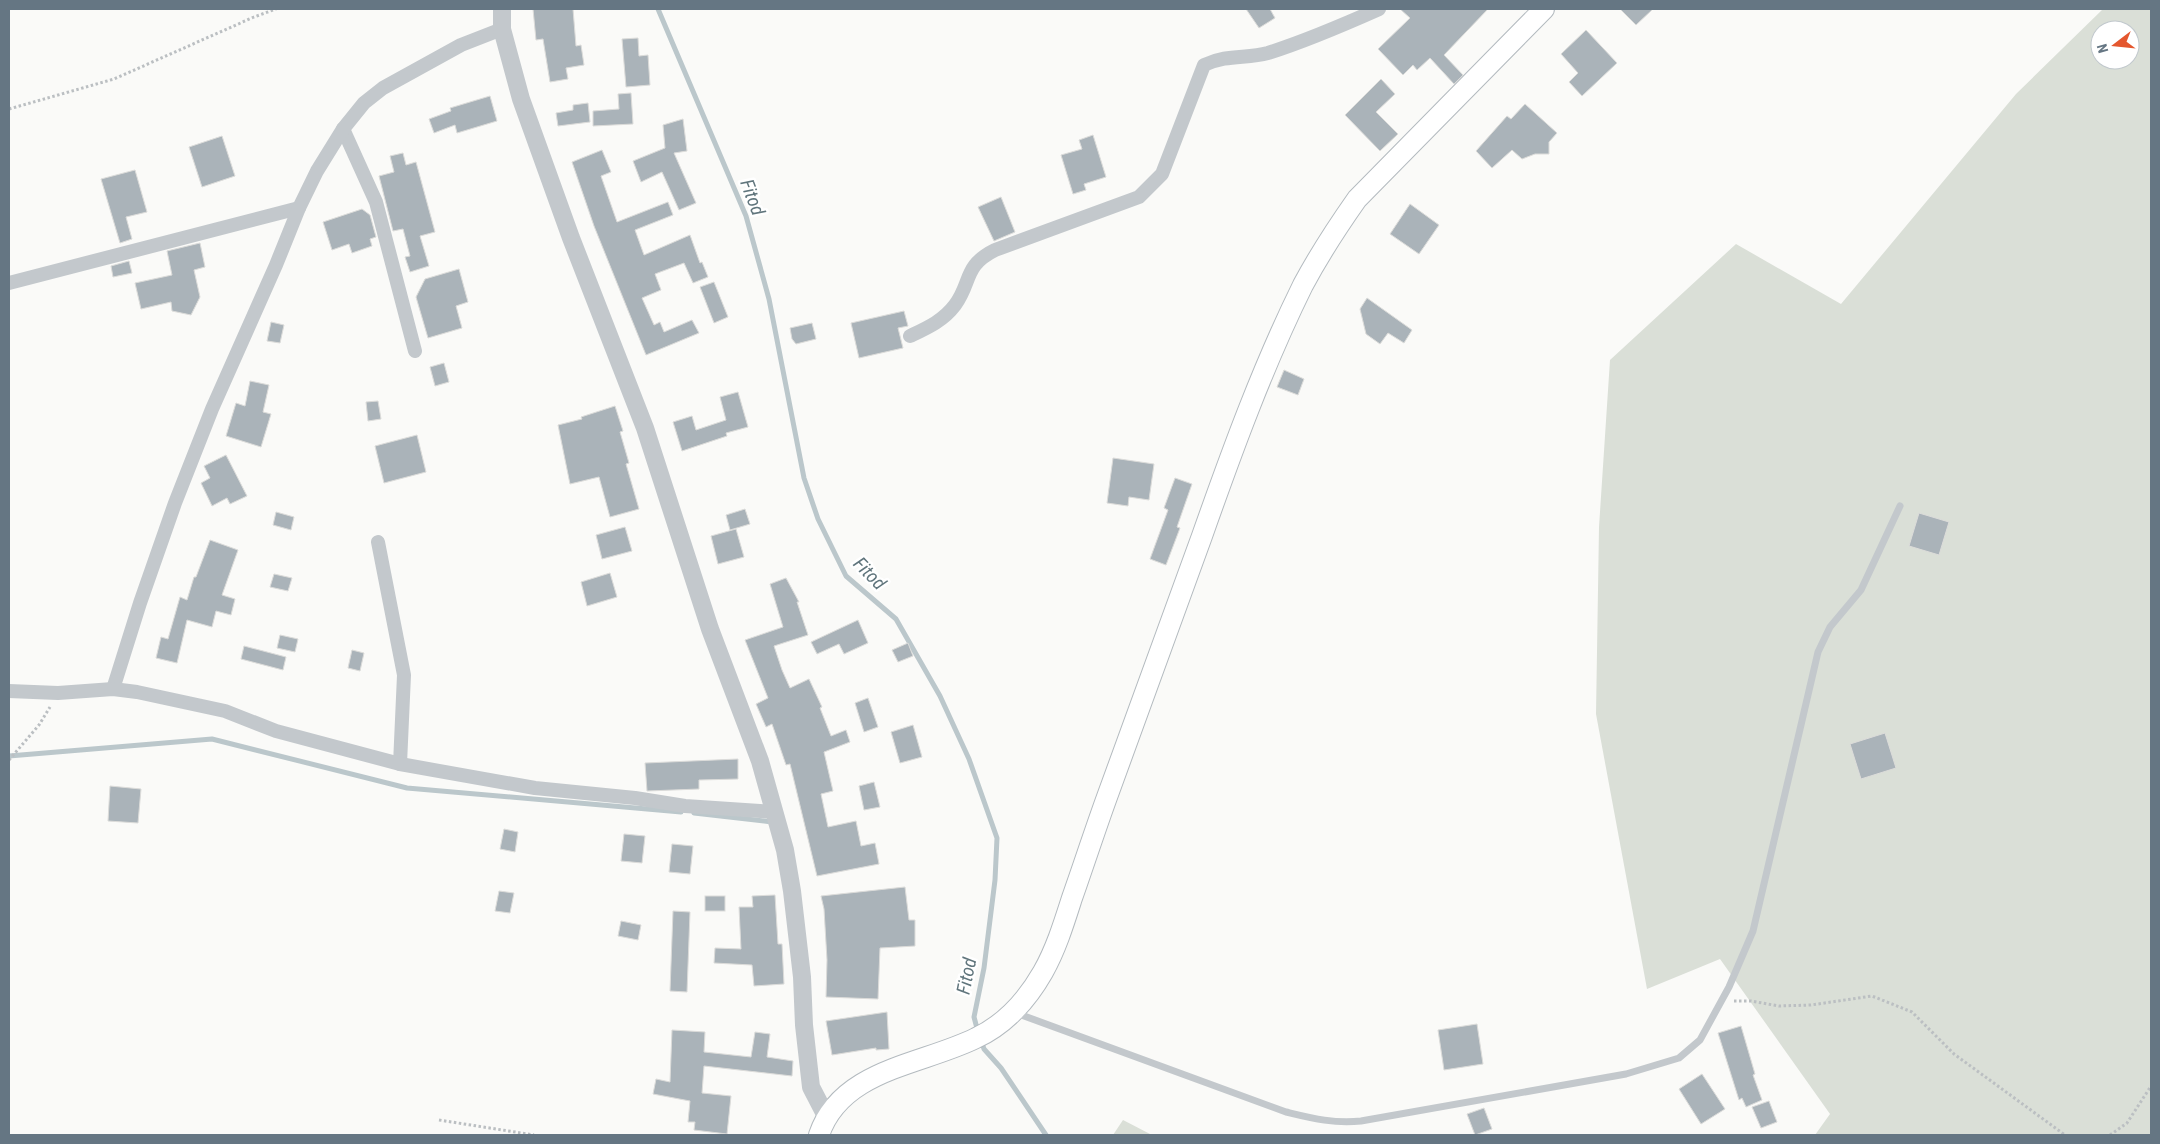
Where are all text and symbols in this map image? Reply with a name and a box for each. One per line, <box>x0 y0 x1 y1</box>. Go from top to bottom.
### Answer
north arrow <box>2090 20 2140 70</box>
text: N <box>2094 42 2111 55</box>
water label: Fitod <box>735 176 770 219</box>
water label: Fitod <box>849 552 891 595</box>
water label: Fitod <box>952 955 981 996</box>

